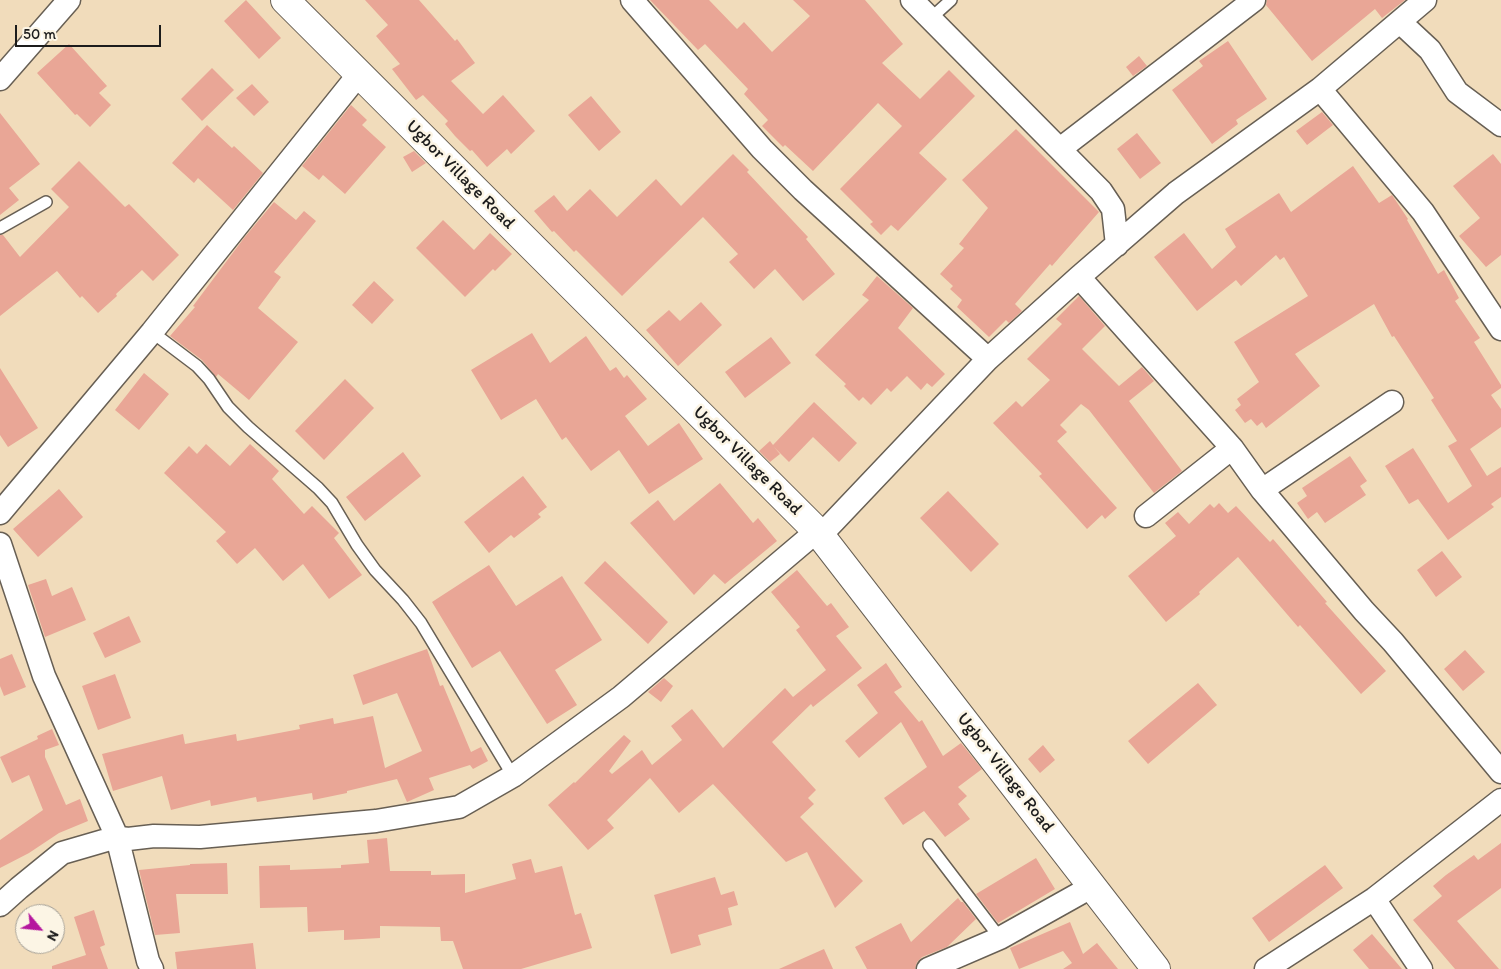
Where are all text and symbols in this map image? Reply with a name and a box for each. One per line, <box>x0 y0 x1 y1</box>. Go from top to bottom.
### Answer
scale bar <box>18 15 164 47</box>
text: 50 m <box>23 25 56 43</box>
street label: Ugbor Village Road <box>401 116 519 234</box>
street label: Ugbor Village Road <box>688 402 806 520</box>
street label: Ugbor Village Road <box>952 709 1058 837</box>
north arrow <box>15 904 65 954</box>
text: N <box>43 928 63 944</box>

